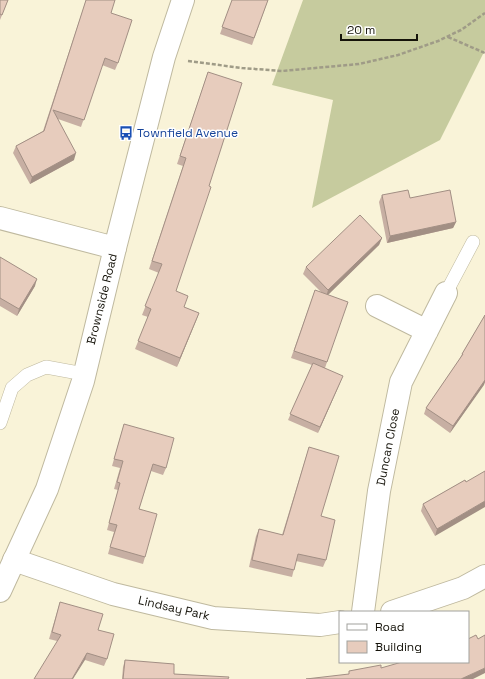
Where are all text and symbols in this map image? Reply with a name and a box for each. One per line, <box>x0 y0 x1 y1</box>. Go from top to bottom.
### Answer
scale bar <box>341 16 417 42</box>
text: 20 m <box>347 22 375 38</box>
bus stop icon: Townfield Avenue <box>118 125 134 141</box>
place label: Townfield Avenue <box>137 125 238 141</box>
street label: Brownside Road <box>83 252 121 346</box>
street label: Duncan Close <box>373 407 403 487</box>
street label: Lindsay Park <box>137 592 212 624</box>
legend <box>339 611 469 663</box>
text: Road <box>375 619 404 635</box>
text: Building <box>375 639 422 655</box>

